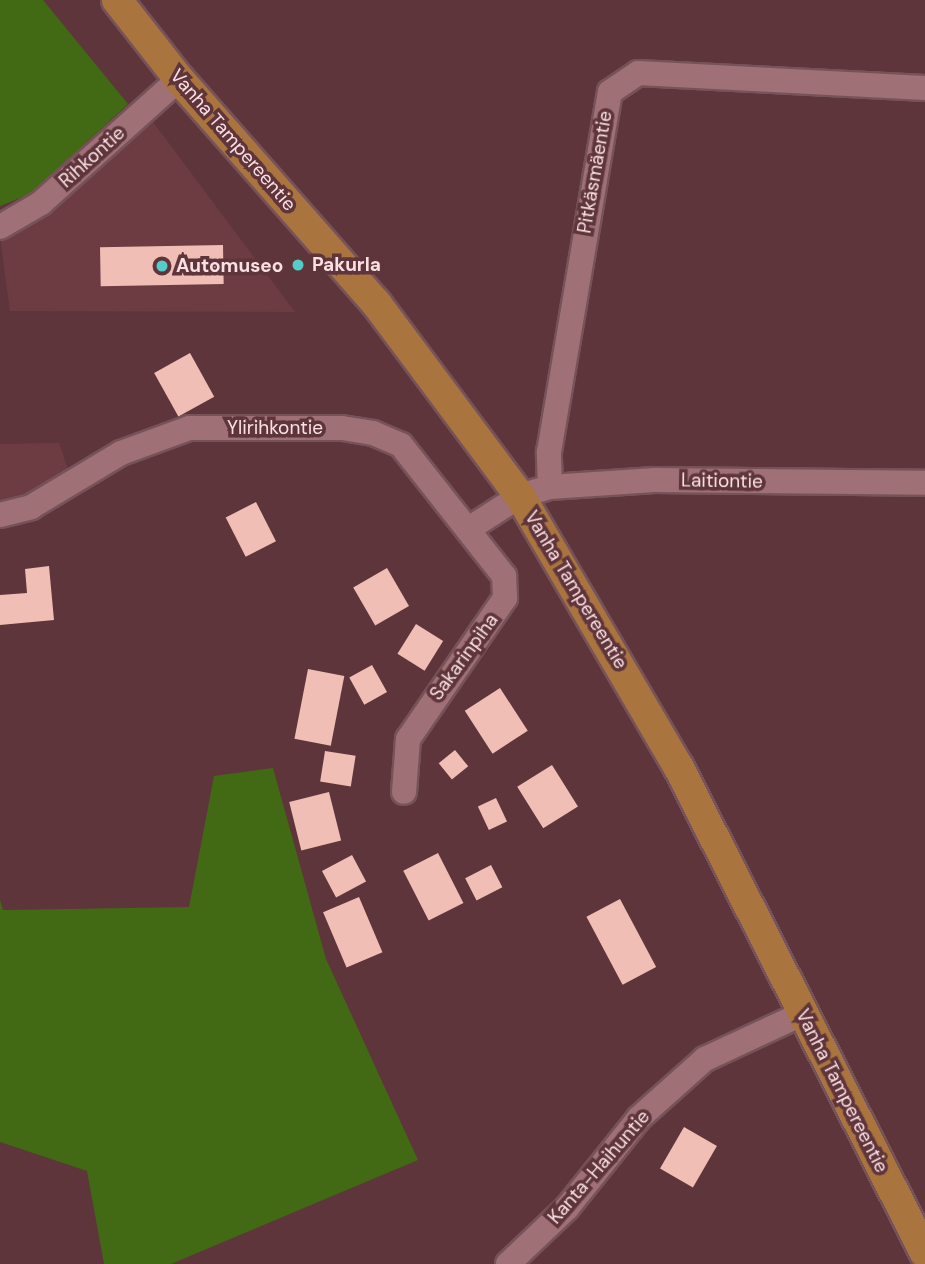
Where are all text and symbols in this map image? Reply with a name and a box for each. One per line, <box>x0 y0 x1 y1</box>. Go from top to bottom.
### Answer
street label: Vanha Tampereentie <box>165 64 301 216</box>
street label: Pitkäsmäentie <box>573 109 617 235</box>
street label: Rihkontie <box>54 122 130 192</box>
place label: Pakurla <box>312 254 381 276</box>
place label: Automuseo <box>176 255 283 277</box>
marker: Pakurla <box>290 257 306 273</box>
marker: Automuseo <box>154 258 170 274</box>
street label: Ylirihkontie <box>227 417 323 439</box>
street label: Laitiontie <box>681 469 763 493</box>
street label: Vanha Tampereentie <box>520 507 632 673</box>
street label: Sakarinpiha <box>425 609 503 705</box>
street label: Vanha Tampereentie <box>791 1005 893 1177</box>
street label: Kanta-Haihuntie <box>543 1105 655 1229</box>

